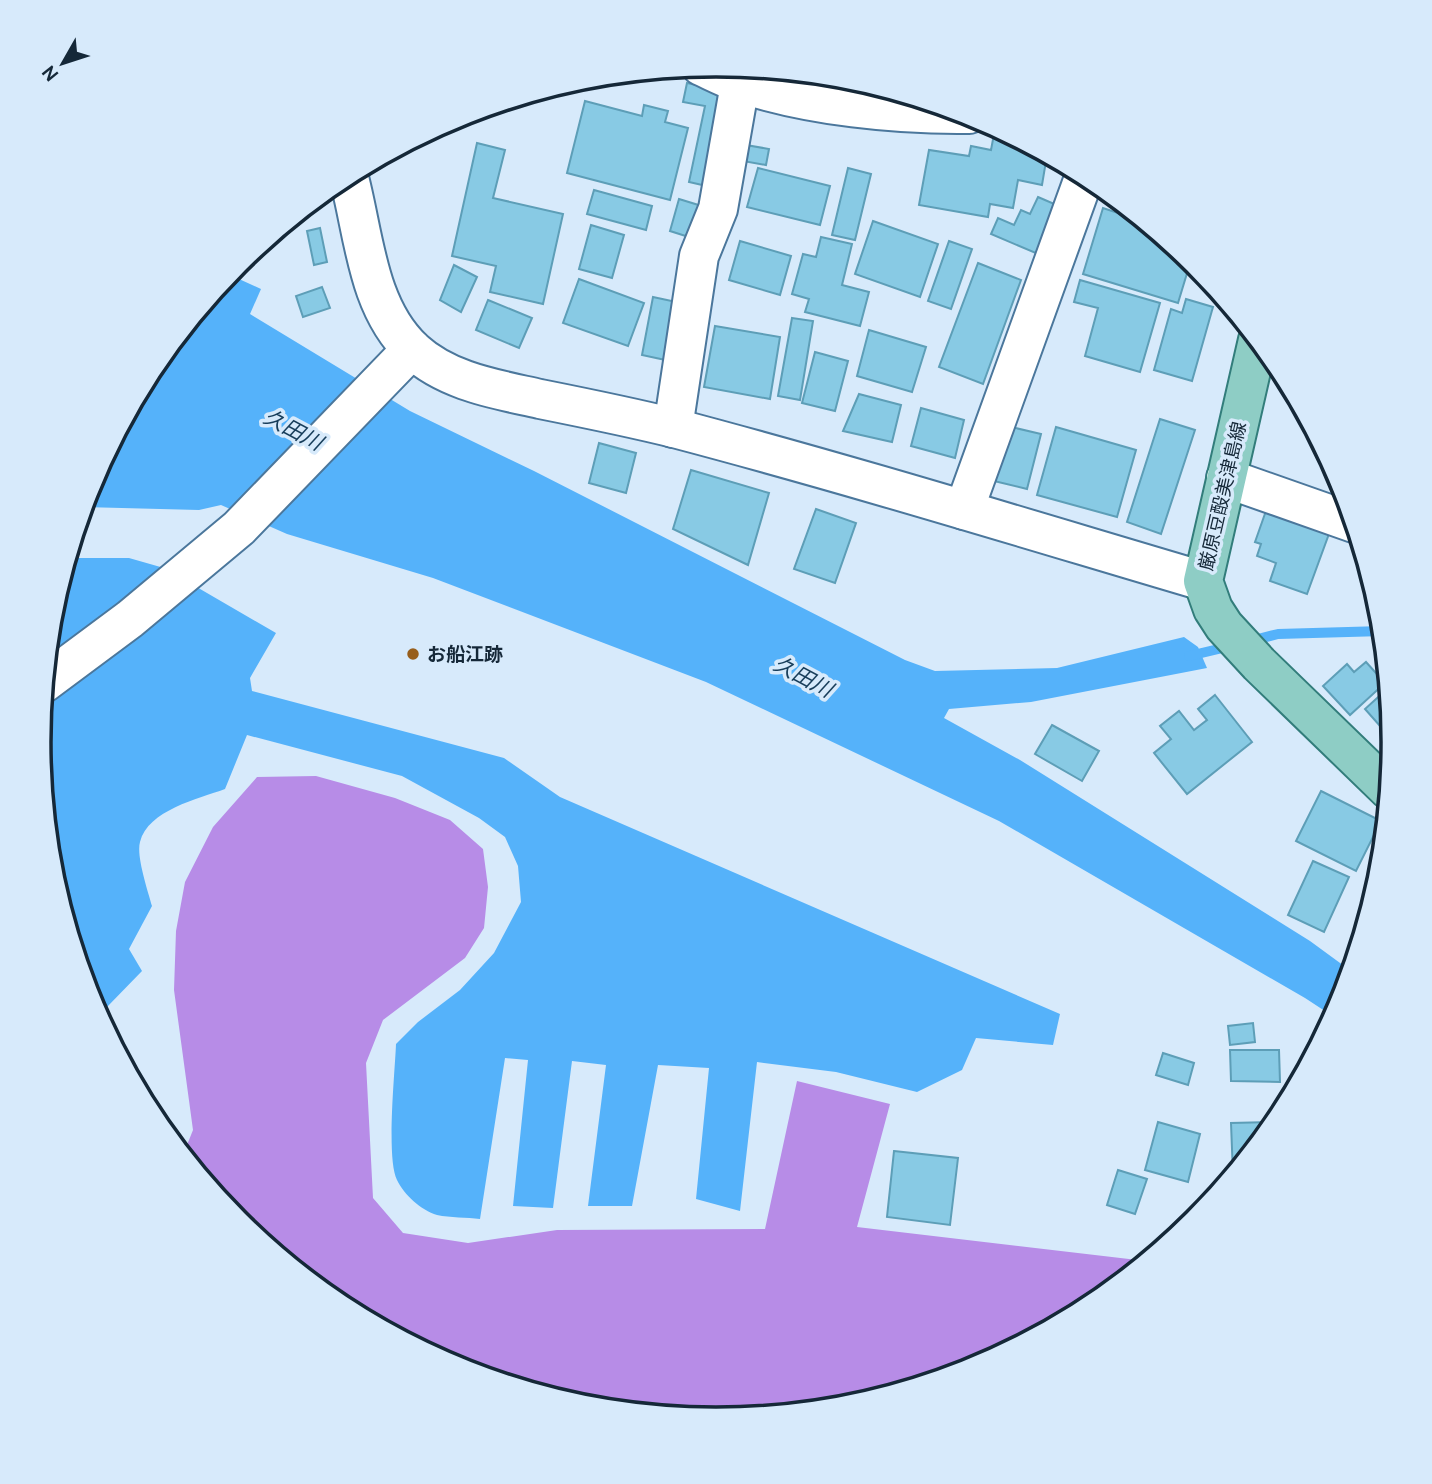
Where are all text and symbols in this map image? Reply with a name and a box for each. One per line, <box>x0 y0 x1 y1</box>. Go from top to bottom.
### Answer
north arrow <box>28 28 98 98</box>
text: N <box>37 61 63 86</box>
water label: 久田川 <box>260 404 329 456</box>
street label: 厳原豆酘美津島線 <box>1194 419 1251 573</box>
place label: お船江跡 <box>427 643 503 666</box>
marker: お船江跡 <box>405 646 421 662</box>
water label: 久田川 <box>770 651 839 703</box>

